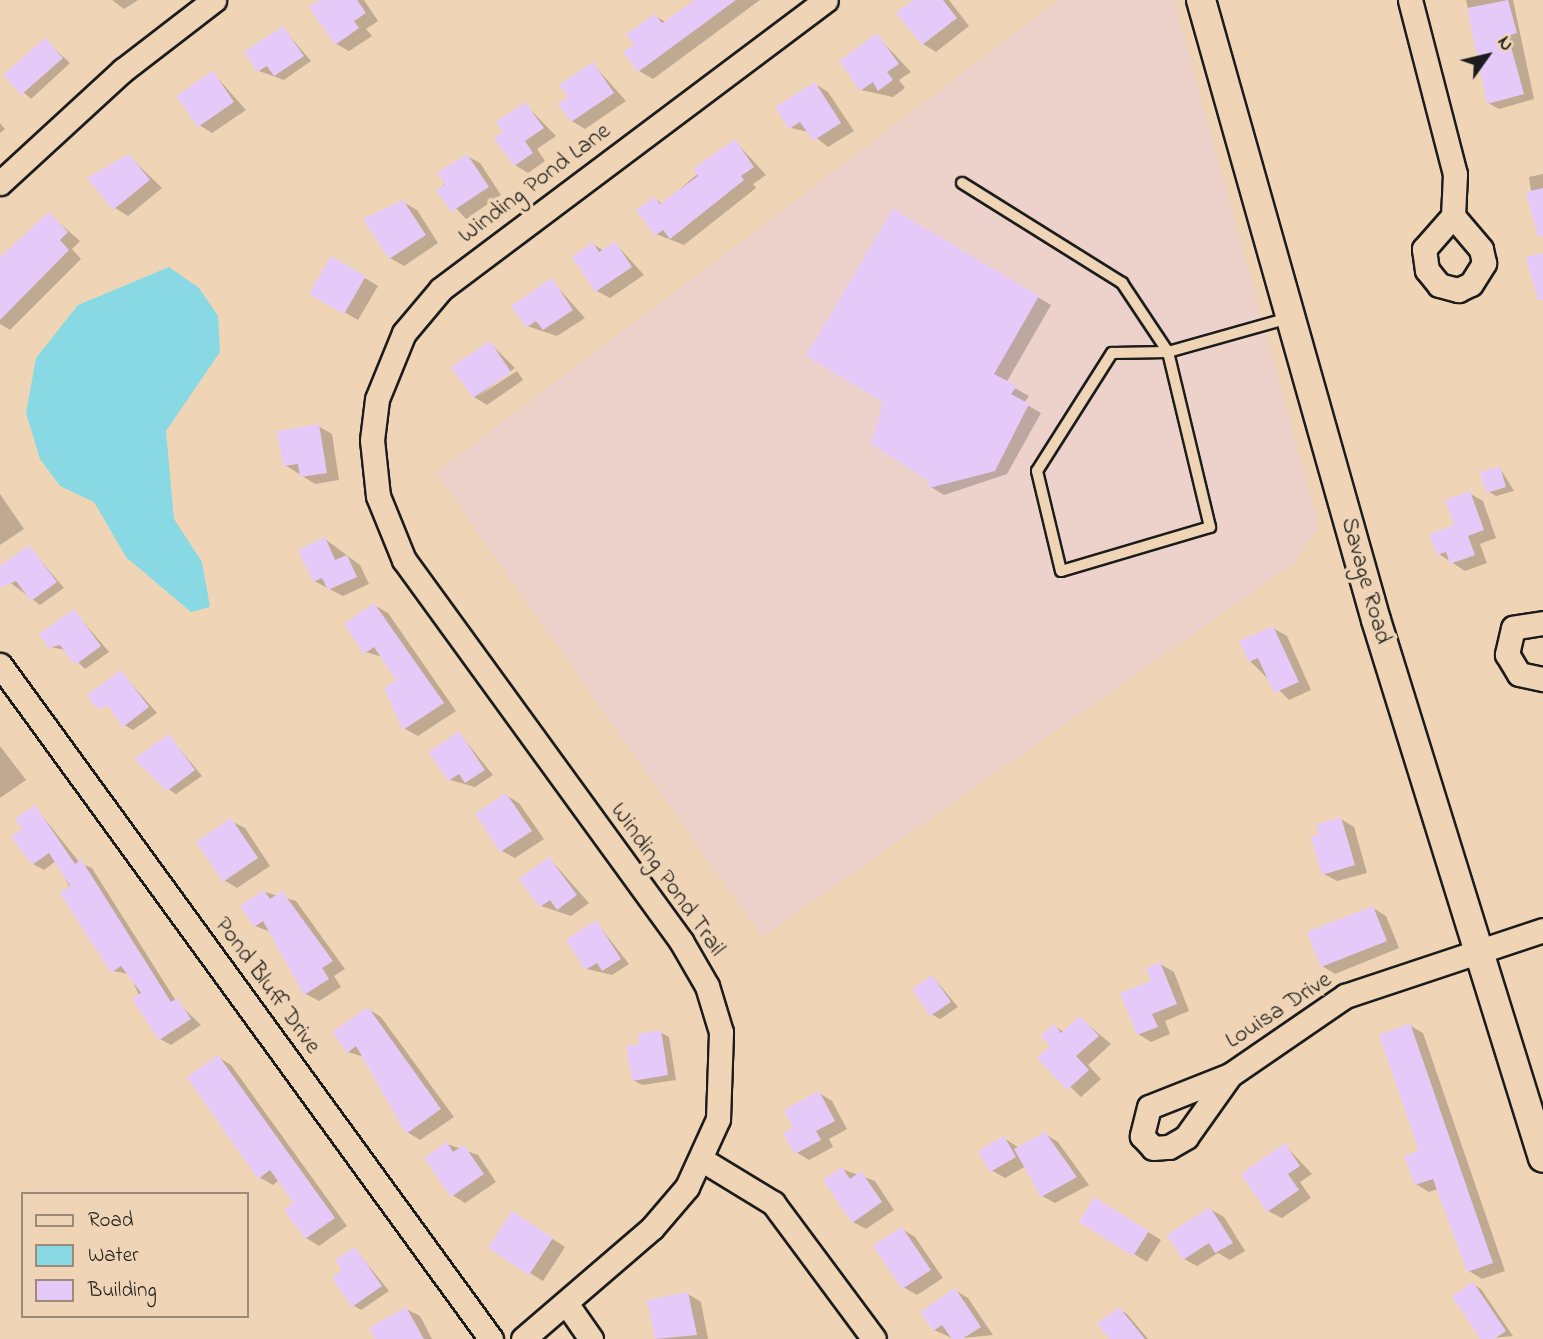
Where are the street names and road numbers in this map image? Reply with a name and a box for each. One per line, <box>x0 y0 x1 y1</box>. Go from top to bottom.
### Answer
street label: Winding Pond Lane <box>453 117 617 251</box>
street label: Savage Road <box>1333 514 1397 648</box>
street label: Winding Pond Trail <box>603 798 731 962</box>
street label: Pond Bluff Drive <box>208 912 326 1060</box>
street label: Louisa Drive <box>1221 966 1337 1056</box>

